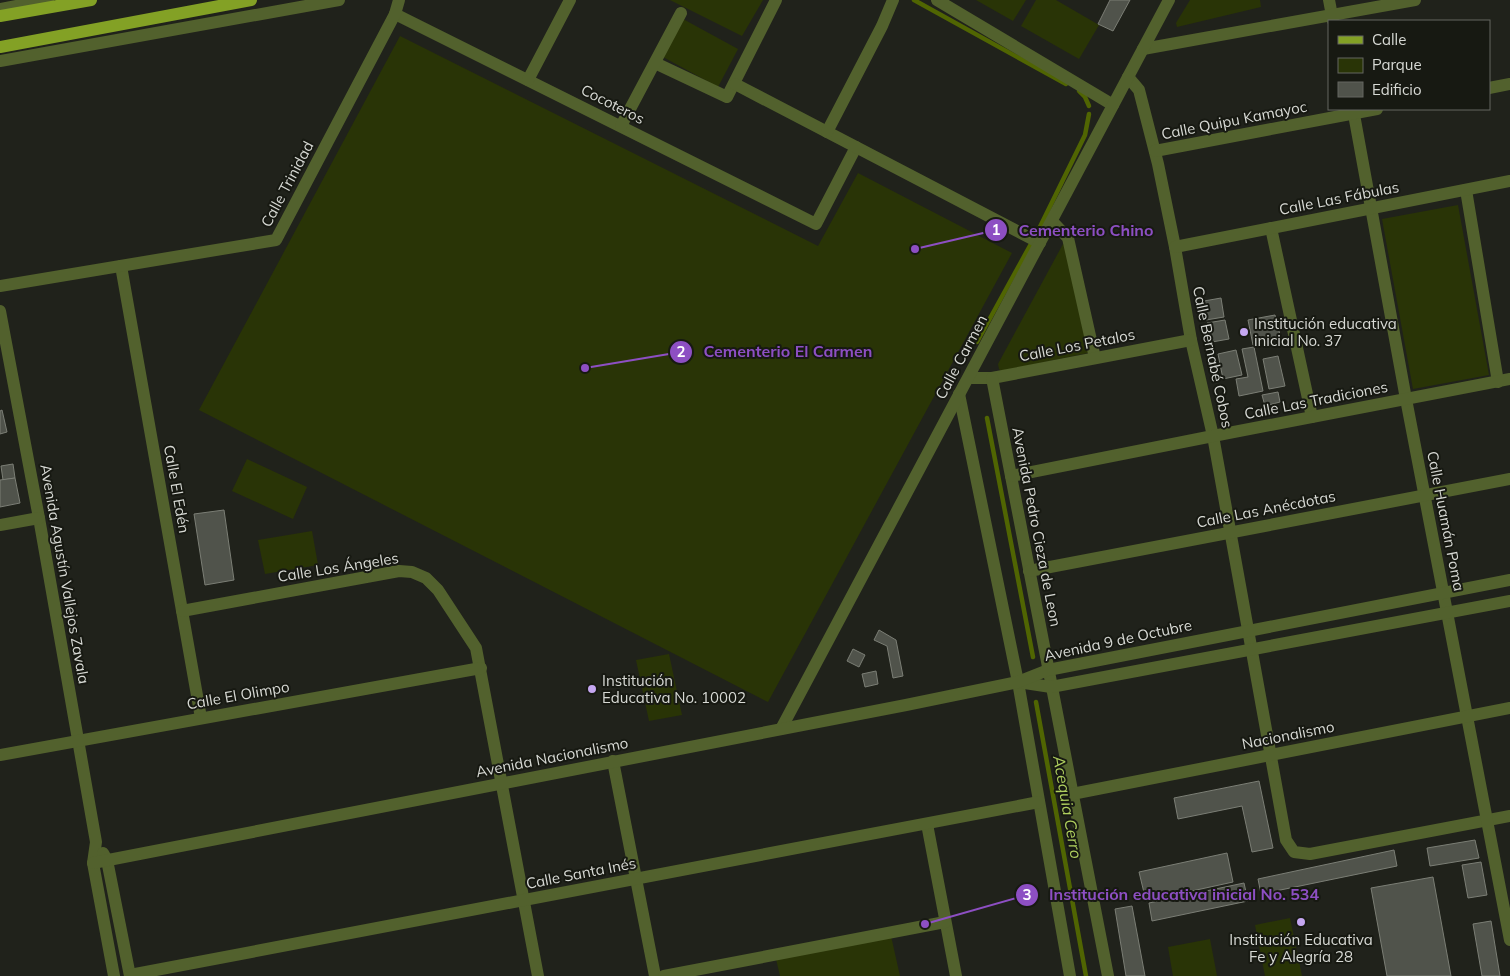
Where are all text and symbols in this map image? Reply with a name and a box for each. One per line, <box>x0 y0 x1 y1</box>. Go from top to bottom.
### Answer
legend <box>1328 20 1490 110</box>
text: Calle <box>1372 30 1406 49</box>
text: Parque <box>1372 55 1422 74</box>
street label: Cocoteros <box>578 80 648 128</box>
text: Edificio <box>1372 80 1422 99</box>
street label: Calle Quipu Kamayoc <box>1160 97 1308 143</box>
street label: Calle Trinidad <box>256 138 318 230</box>
street label: Calle Las Fábulas <box>1277 177 1401 219</box>
callout: Cementerio Chino <box>984 214 1164 245</box>
text: 1 <box>991 220 1001 239</box>
text: Cementerio Chino <box>1019 220 1153 240</box>
street label: Calle Bernabé Cobos <box>1189 284 1237 430</box>
street label: Calle Carmen <box>931 312 991 402</box>
place label: Institución educativa inicial No. 37 <box>1254 314 1397 350</box>
street label: Calle Los Petalos <box>1017 324 1137 366</box>
marker: Institución educativa inicial No. 37 <box>1238 326 1250 338</box>
callout: Cementerio El Carmen <box>668 336 882 367</box>
text: Cementerio El Carmen <box>704 341 872 361</box>
text: 2 <box>676 342 686 361</box>
street label: Calle Las Tradiciones <box>1243 377 1389 423</box>
street label: Avenida Pedro Cieza de Leon <box>1008 426 1066 628</box>
street label: Calle El Edén <box>160 443 194 535</box>
street label: Calle Huamán Poma <box>1423 449 1469 593</box>
street label: Avenida Agustín Vallejos Zavala <box>36 463 94 685</box>
street label: Calle Las Anécdotas <box>1195 486 1337 532</box>
street label: Calle Los Ángeles <box>276 548 400 586</box>
street label: Avenida 9 de Octubre <box>1042 615 1194 665</box>
place label: Institución Educativa No. 10002 <box>602 671 746 707</box>
street label: Calle El Olimpo <box>185 677 291 713</box>
marker: Institución Educativa No. 10002 <box>586 683 598 695</box>
street label: Nacionalismo <box>1240 717 1336 753</box>
street label: Avenida Nacionalismo <box>474 733 630 781</box>
water label: Acequia Cerro <box>1049 753 1087 860</box>
street label: Calle Santa Inés <box>524 853 638 893</box>
callout: Institución educativa inicial No. 534 <box>1014 879 1330 910</box>
text: Institución educativa inicial No. 534 <box>1049 884 1319 904</box>
text: 3 <box>1022 885 1032 904</box>
marker: Institución Educativa Fe y Alegría 28 <box>1295 916 1307 928</box>
place label: Institución Educativa Fe y Alegría 28 <box>1229 930 1373 966</box>

